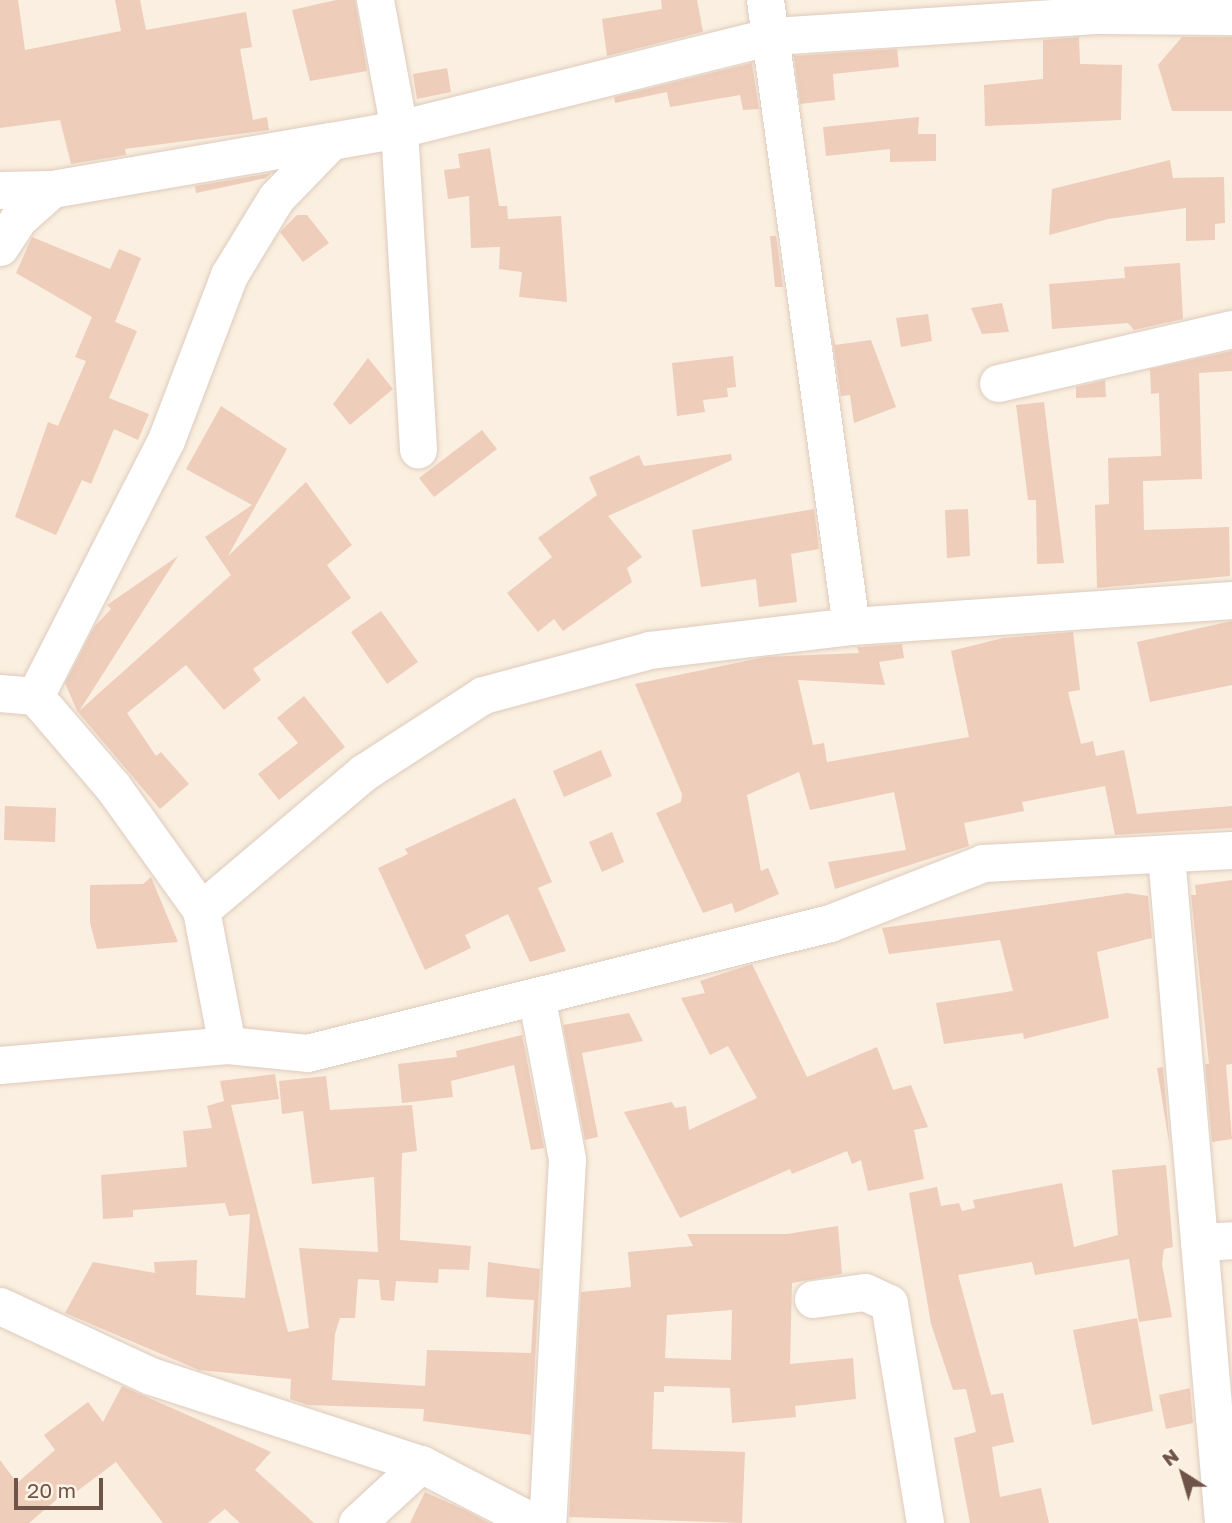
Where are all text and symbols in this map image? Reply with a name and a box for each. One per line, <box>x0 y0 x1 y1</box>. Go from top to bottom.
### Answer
north arrow <box>1148 1439 1218 1509</box>
text: N <box>1157 1443 1183 1470</box>
scale bar <box>18 1464 107 1508</box>
text: 20 m <box>27 1477 76 1503</box>

